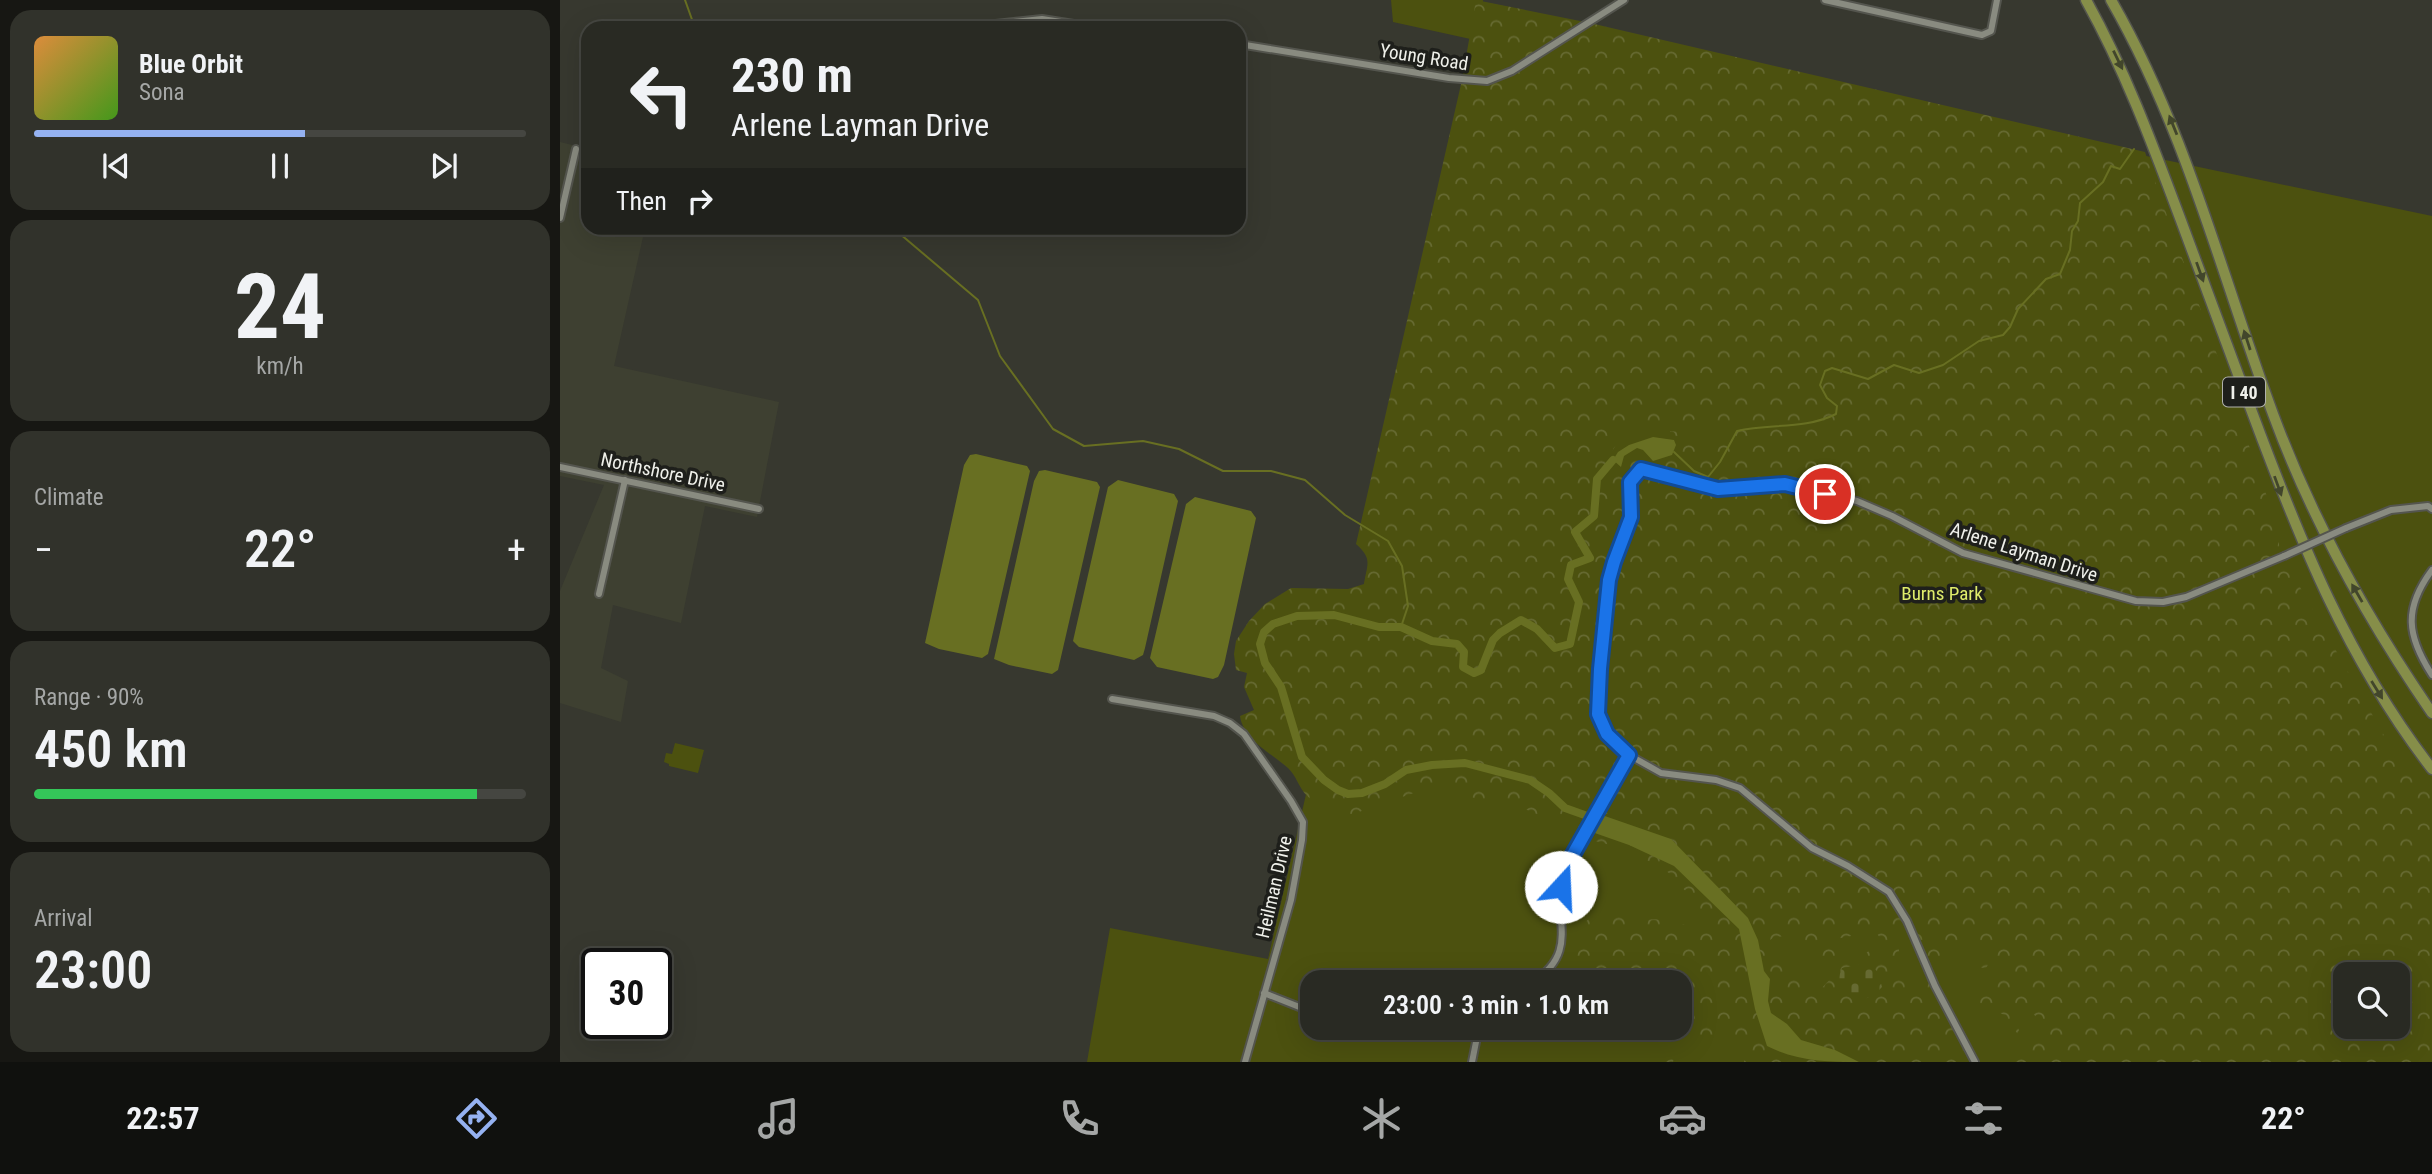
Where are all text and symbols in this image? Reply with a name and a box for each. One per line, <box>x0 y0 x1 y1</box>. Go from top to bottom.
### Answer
street label: Young Road <box>1378 39 1470 75</box>
text: 230 m <box>731 47 853 104</box>
text: Blue Orbit <box>139 49 243 79</box>
icon: left <box>616 49 707 140</box>
one-way arrow <box>2112 50 2123 70</box>
text: Sona <box>139 79 185 106</box>
text: Arlene Layman Drive <box>731 106 989 144</box>
one-way arrow <box>2167 114 2178 135</box>
icon: previous <box>97 147 135 185</box>
icon: pause <box>261 147 299 185</box>
icon: next <box>425 147 463 185</box>
icon: right <box>681 182 719 220</box>
text: Then <box>616 186 667 216</box>
text: 24 <box>234 254 326 360</box>
one-way arrow <box>2195 262 2206 283</box>
one-way arrow <box>2241 329 2252 350</box>
text: km/h <box>256 353 304 380</box>
road number: I 40 <box>2223 378 2265 406</box>
street label: Northshore Drive <box>599 448 727 496</box>
pin <box>1795 464 1855 524</box>
icon: arrive <box>1806 475 1844 513</box>
one-way arrow <box>2273 475 2284 496</box>
text: Climate <box>34 484 104 511</box>
street label: Arlene Layman Drive <box>1948 517 2101 587</box>
text: 22° <box>244 519 316 580</box>
text: − <box>34 528 53 572</box>
text: + <box>507 528 526 572</box>
park label: Burns Park <box>1901 582 1983 605</box>
one-way arrow <box>2351 583 2363 603</box>
one-way arrow <box>2371 681 2384 700</box>
text: Range · 90% <box>34 684 144 711</box>
text: 450 km <box>34 719 188 780</box>
street label: Heilman Drive <box>1251 834 1297 940</box>
position arrow <box>1524 850 1598 924</box>
text: Arrival <box>34 905 93 932</box>
text: 23:00 <box>34 940 152 1001</box>
speed limit sign: 30 <box>581 948 672 1039</box>
map controls <box>2333 962 2410 1039</box>
button: search <box>2333 962 2410 1039</box>
text: 23:00 · 3 min · 1.0 km <box>1383 990 1609 1020</box>
icon: directions <box>452 1094 501 1143</box>
icon: music <box>754 1094 803 1143</box>
icon: phone <box>1055 1094 1104 1143</box>
icon: climate <box>1357 1094 1406 1143</box>
icon: car <box>1658 1094 1707 1143</box>
icon: filters <box>1959 1094 2008 1143</box>
text: 22:57 <box>126 1099 200 1137</box>
text: 22° <box>2261 1099 2306 1137</box>

